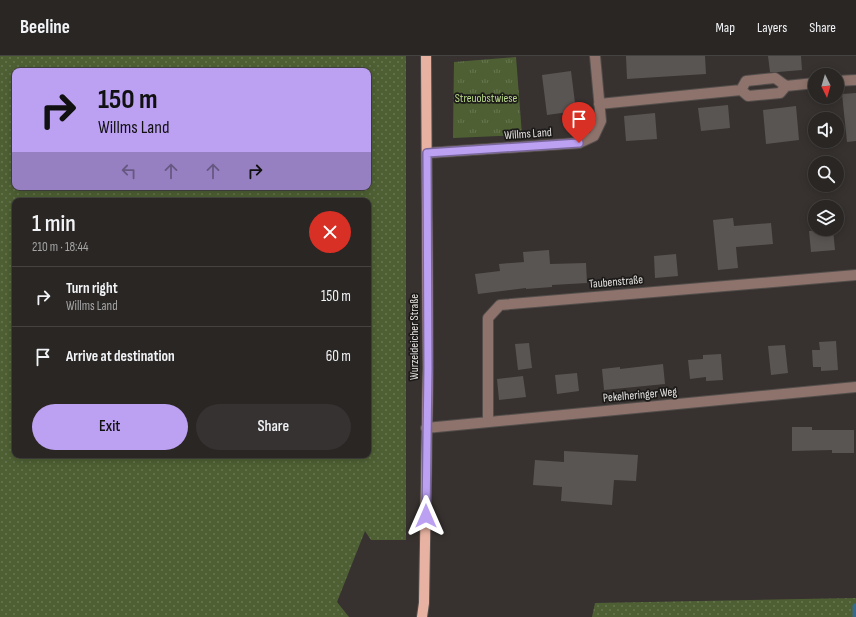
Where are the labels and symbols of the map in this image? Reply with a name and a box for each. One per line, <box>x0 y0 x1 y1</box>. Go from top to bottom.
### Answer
north arrow <box>808 68 844 104</box>
park label: Streuobstwiese <box>455 91 518 106</box>
pin <box>562 102 596 143</box>
street label: Willms Land <box>504 125 552 143</box>
street label: Taubenstraße <box>588 272 644 292</box>
street label: Wurzeldeicher Straße <box>407 294 422 380</box>
street label: Pekelheringer Weg <box>602 384 678 406</box>
position arrow <box>405 495 447 537</box>

